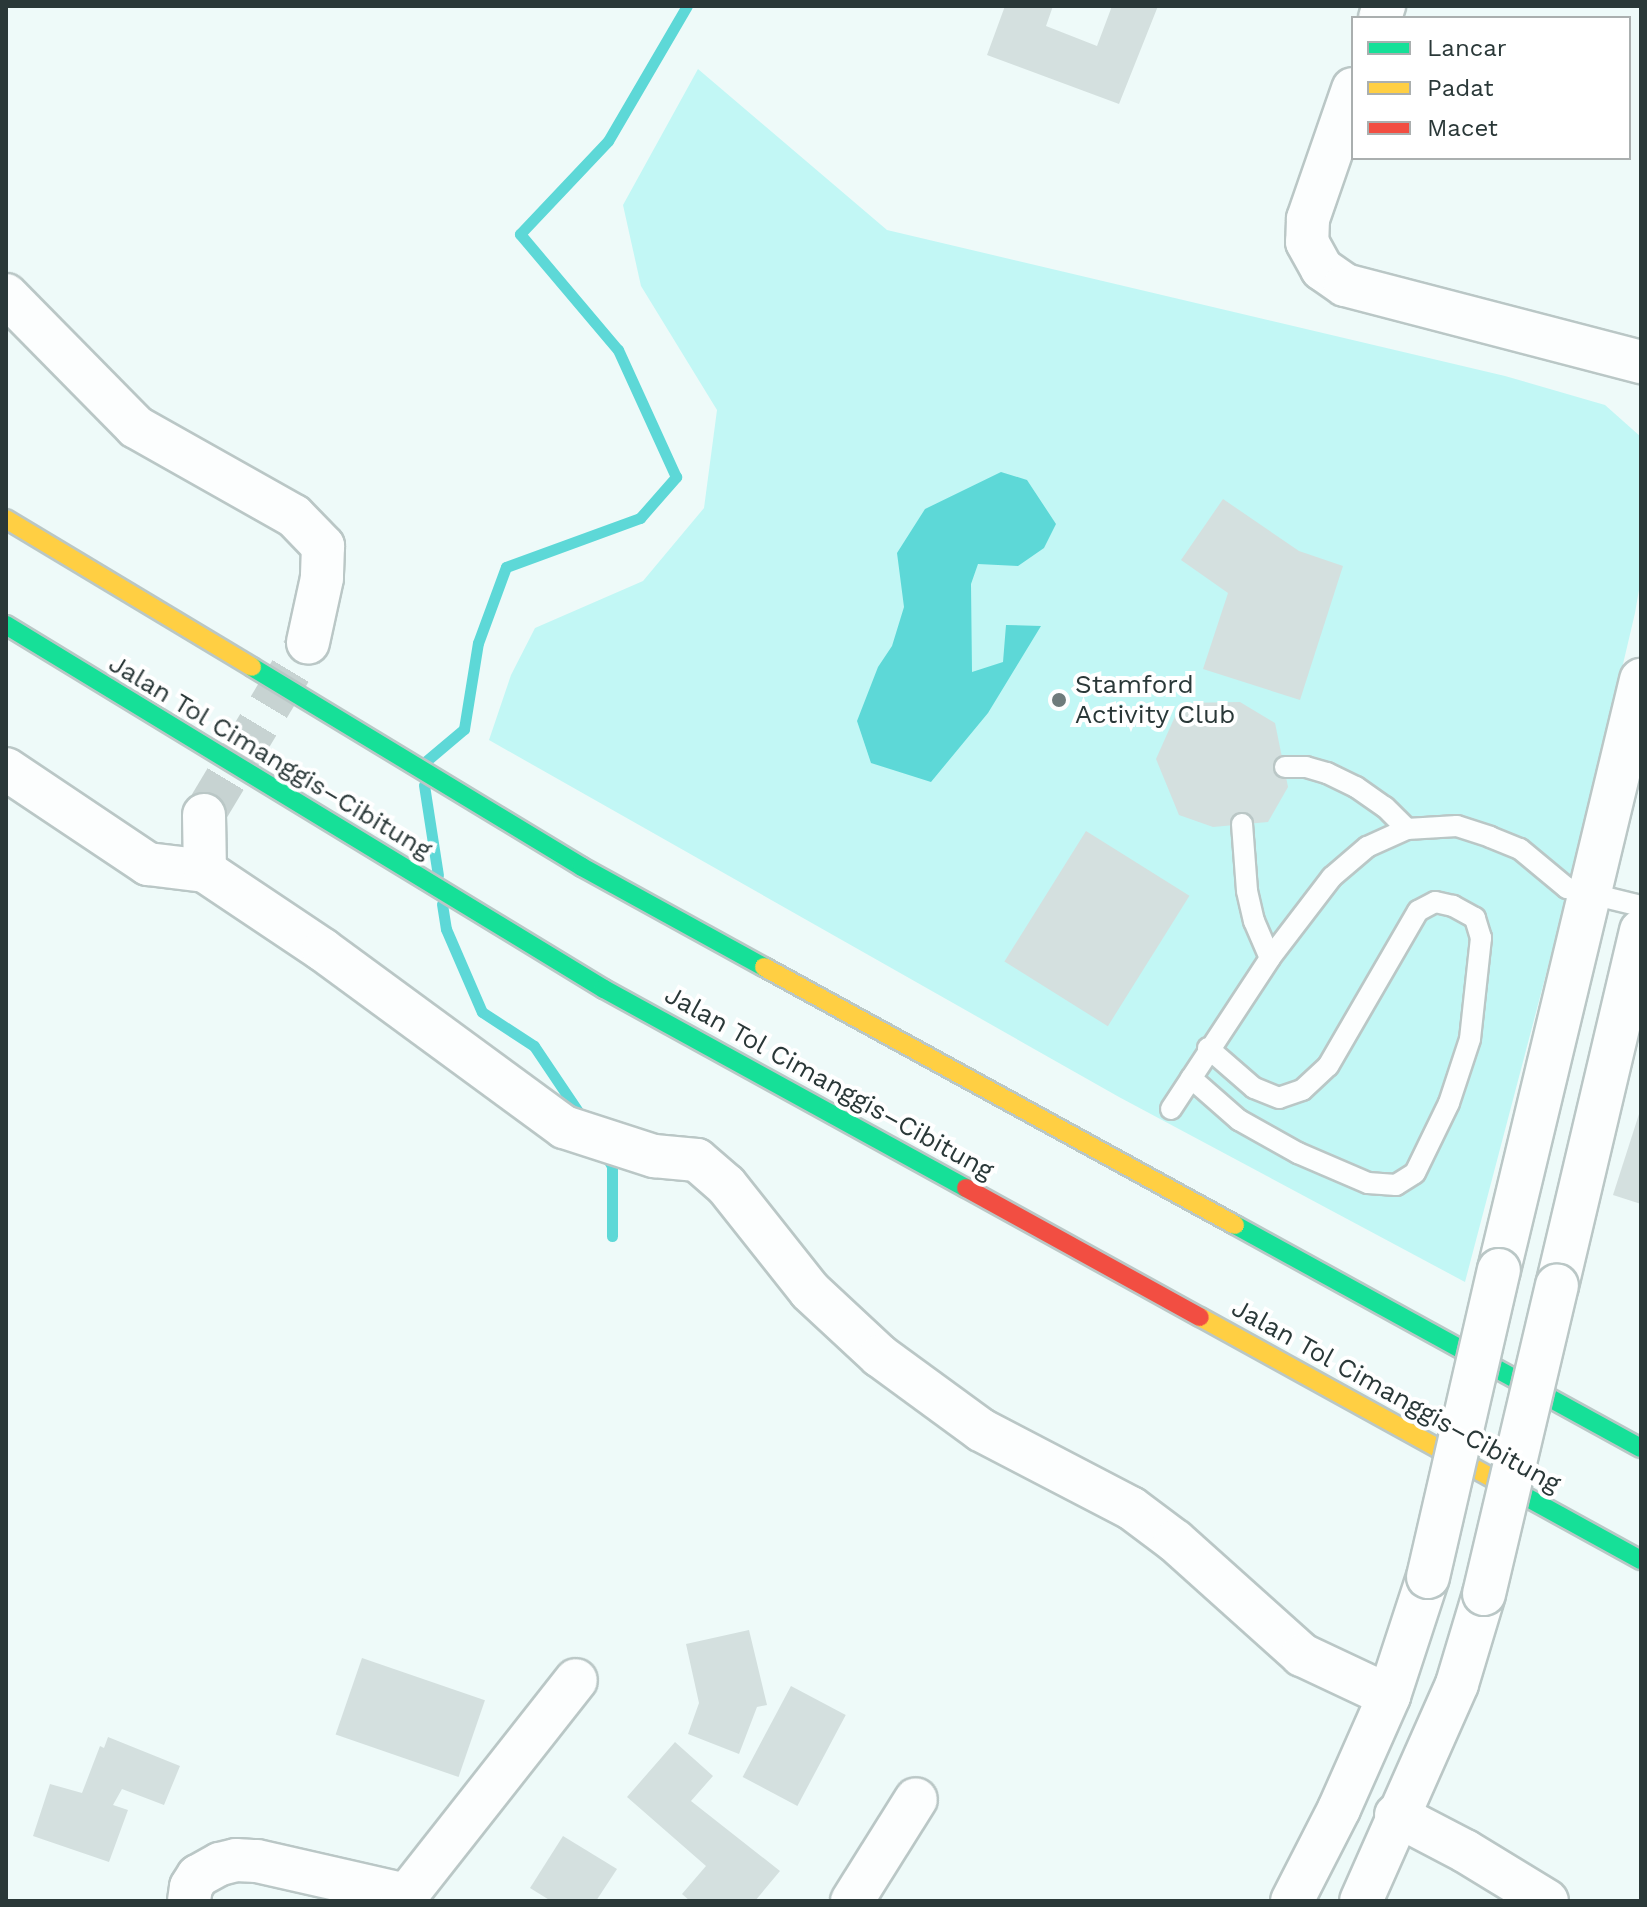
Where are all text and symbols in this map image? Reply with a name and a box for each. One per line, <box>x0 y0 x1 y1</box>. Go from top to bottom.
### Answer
legend <box>1351 16 1631 160</box>
text: Lancar <box>1427 34 1507 62</box>
text: Padat <box>1427 74 1493 102</box>
text: Macet <box>1427 114 1498 142</box>
street label: Jalan Tol Cimanggis–Cibitung <box>102 648 438 866</box>
place label: Stamford Activity Club <box>1075 669 1236 730</box>
marker: Stamford Activity Club <box>1050 691 1068 709</box>
street label: Jalan Tol Cimanggis–Cibitung <box>659 979 999 1187</box>
street label: Jalan Tol Cimanggis–Cibitung <box>1226 1292 1566 1500</box>

